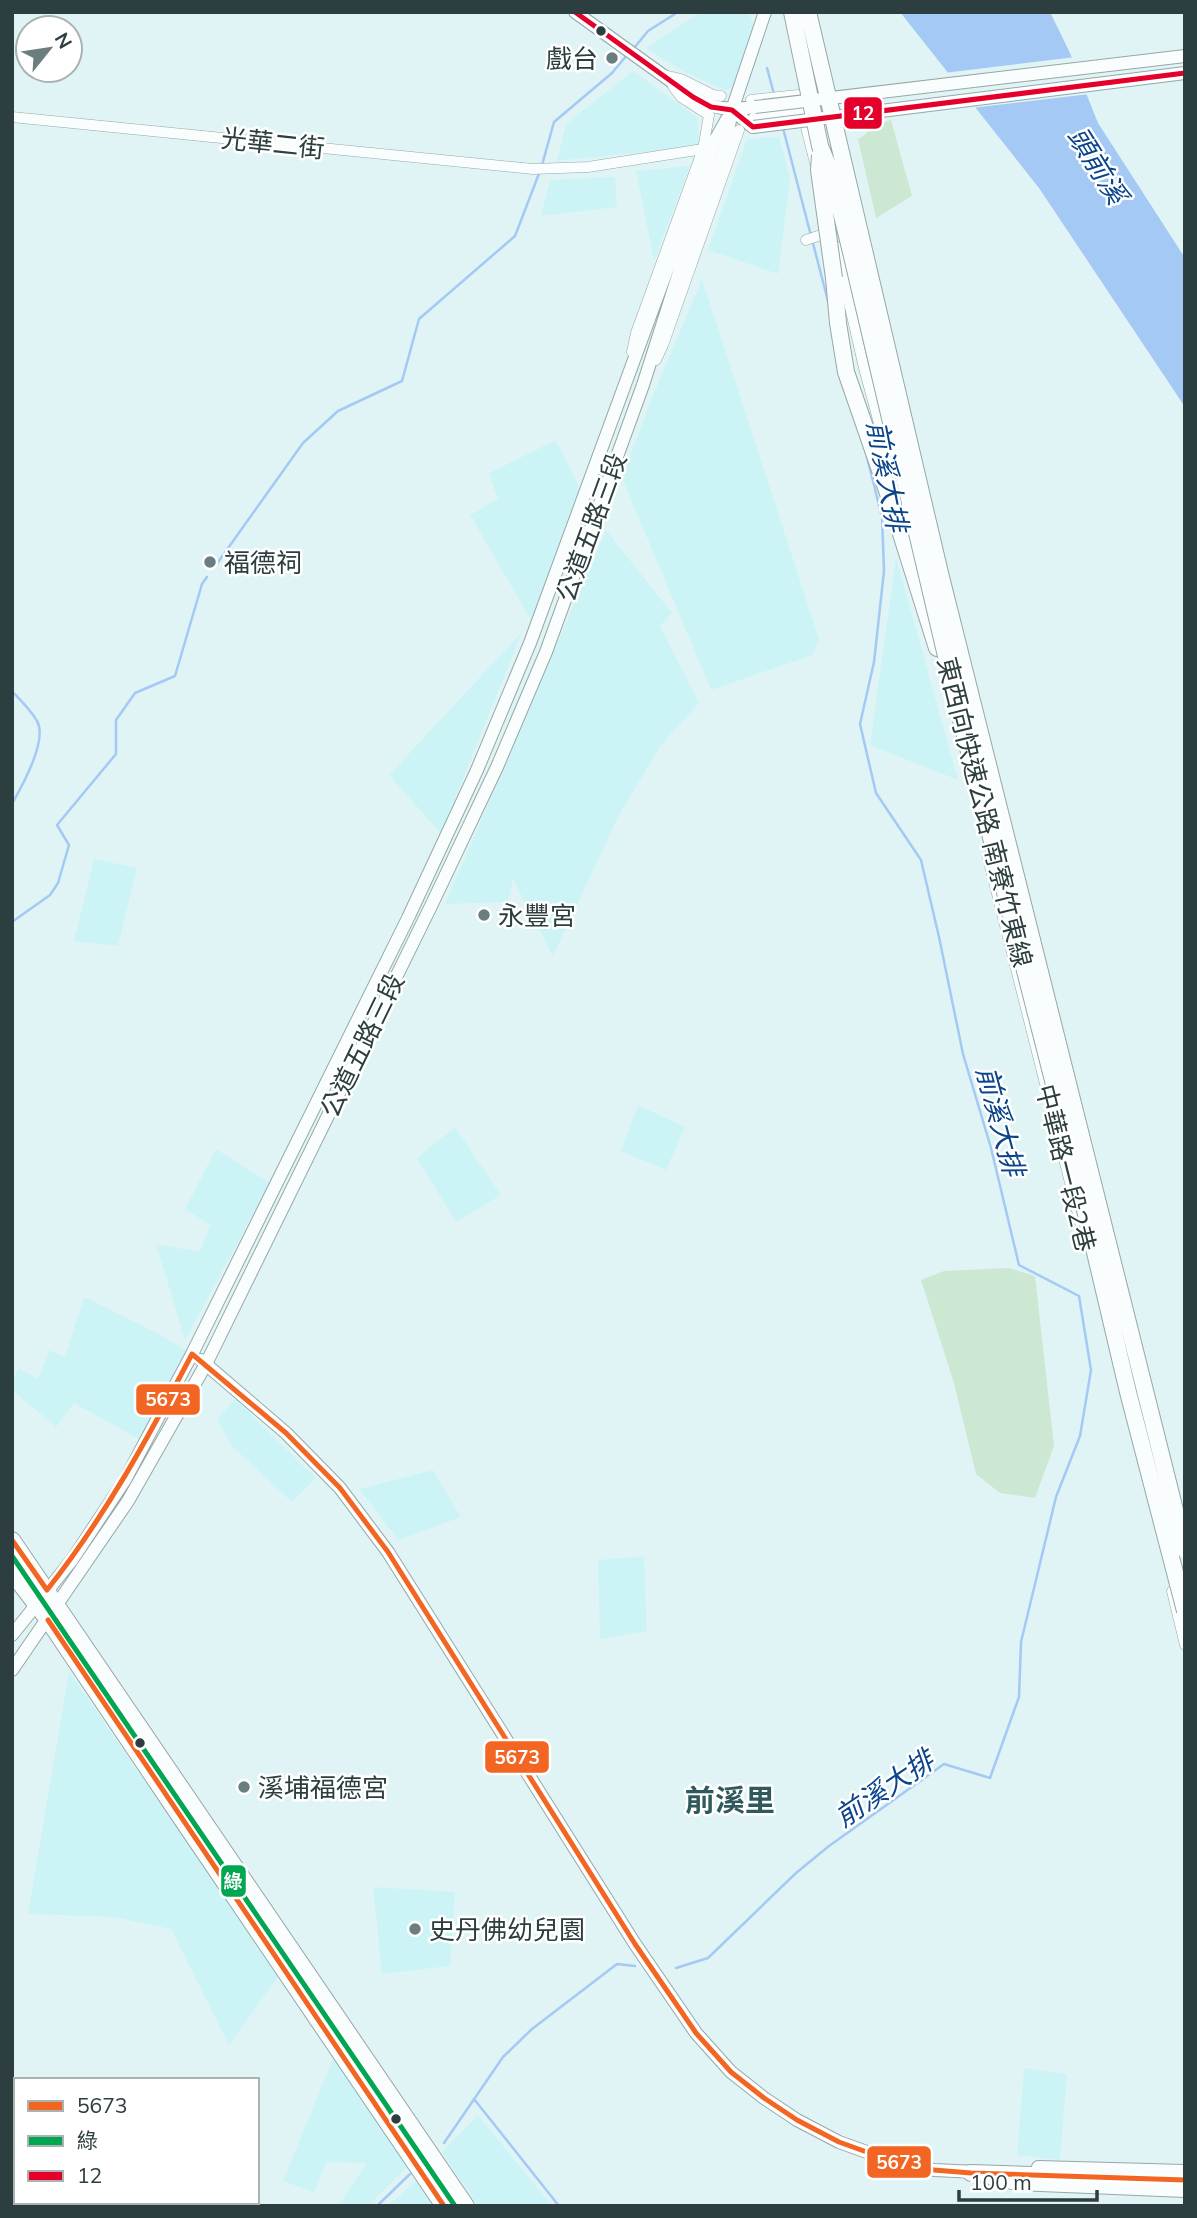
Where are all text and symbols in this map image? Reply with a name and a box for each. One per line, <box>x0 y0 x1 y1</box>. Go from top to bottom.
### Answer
north arrow <box>14 14 84 84</box>
unlabelled marker <box>594 24 608 38</box>
text: N <box>50 28 78 53</box>
place label: 戲台 <box>546 42 598 75</box>
marker: 戲台 <box>604 50 620 66</box>
line badge: 12 <box>843 96 883 130</box>
text: 12 <box>852 101 874 125</box>
water label: 頭前溪 <box>1061 120 1137 213</box>
street label: 光華二街 <box>220 121 326 165</box>
water label: 前溪大排 <box>860 418 917 538</box>
street label: 公道五路三段 <box>549 448 633 606</box>
place label: 福德祠 <box>224 546 302 579</box>
marker: 福德祠 <box>202 554 218 570</box>
street label: 東西向快速公路 南寮竹東線 <box>930 653 1040 971</box>
place label: 永豐宮 <box>498 899 576 932</box>
marker: 永豐宮 <box>476 907 492 923</box>
street label: 公道五路三段 <box>313 968 411 1122</box>
water label: 前溪大排 <box>970 1062 1033 1183</box>
street label: 中華路一段2巷 <box>1029 1081 1103 1255</box>
line badge: 5673 <box>135 1383 201 1416</box>
text: 5673 <box>145 1387 191 1411</box>
unlabelled marker <box>133 1736 147 1750</box>
line badge: 5673 <box>484 1740 550 1774</box>
water label: 前溪大排 <box>828 1740 944 1834</box>
text: 5673 <box>494 1745 540 1769</box>
place label: 溪埔福德宮 <box>258 1771 388 1804</box>
marker: 溪埔福德宮 <box>236 1779 252 1795</box>
district label: 前溪里 <box>685 1781 775 1819</box>
line badge: 綠 <box>220 1864 247 1898</box>
text: 綠 <box>223 1869 243 1893</box>
place label: 史丹佛幼兒園 <box>429 1913 585 1946</box>
marker: 史丹佛幼兒園 <box>407 1921 423 1937</box>
legend <box>14 2078 259 2204</box>
text: 5673 <box>77 2092 127 2118</box>
unlabelled marker <box>389 2112 403 2126</box>
text: 綠 <box>77 2127 98 2153</box>
line badge: 5673 <box>866 2145 932 2179</box>
text: 5673 <box>876 2150 922 2174</box>
scale bar <box>959 2158 1097 2202</box>
text: 12 <box>77 2162 102 2188</box>
text: 100 m <box>970 2169 1032 2195</box>

